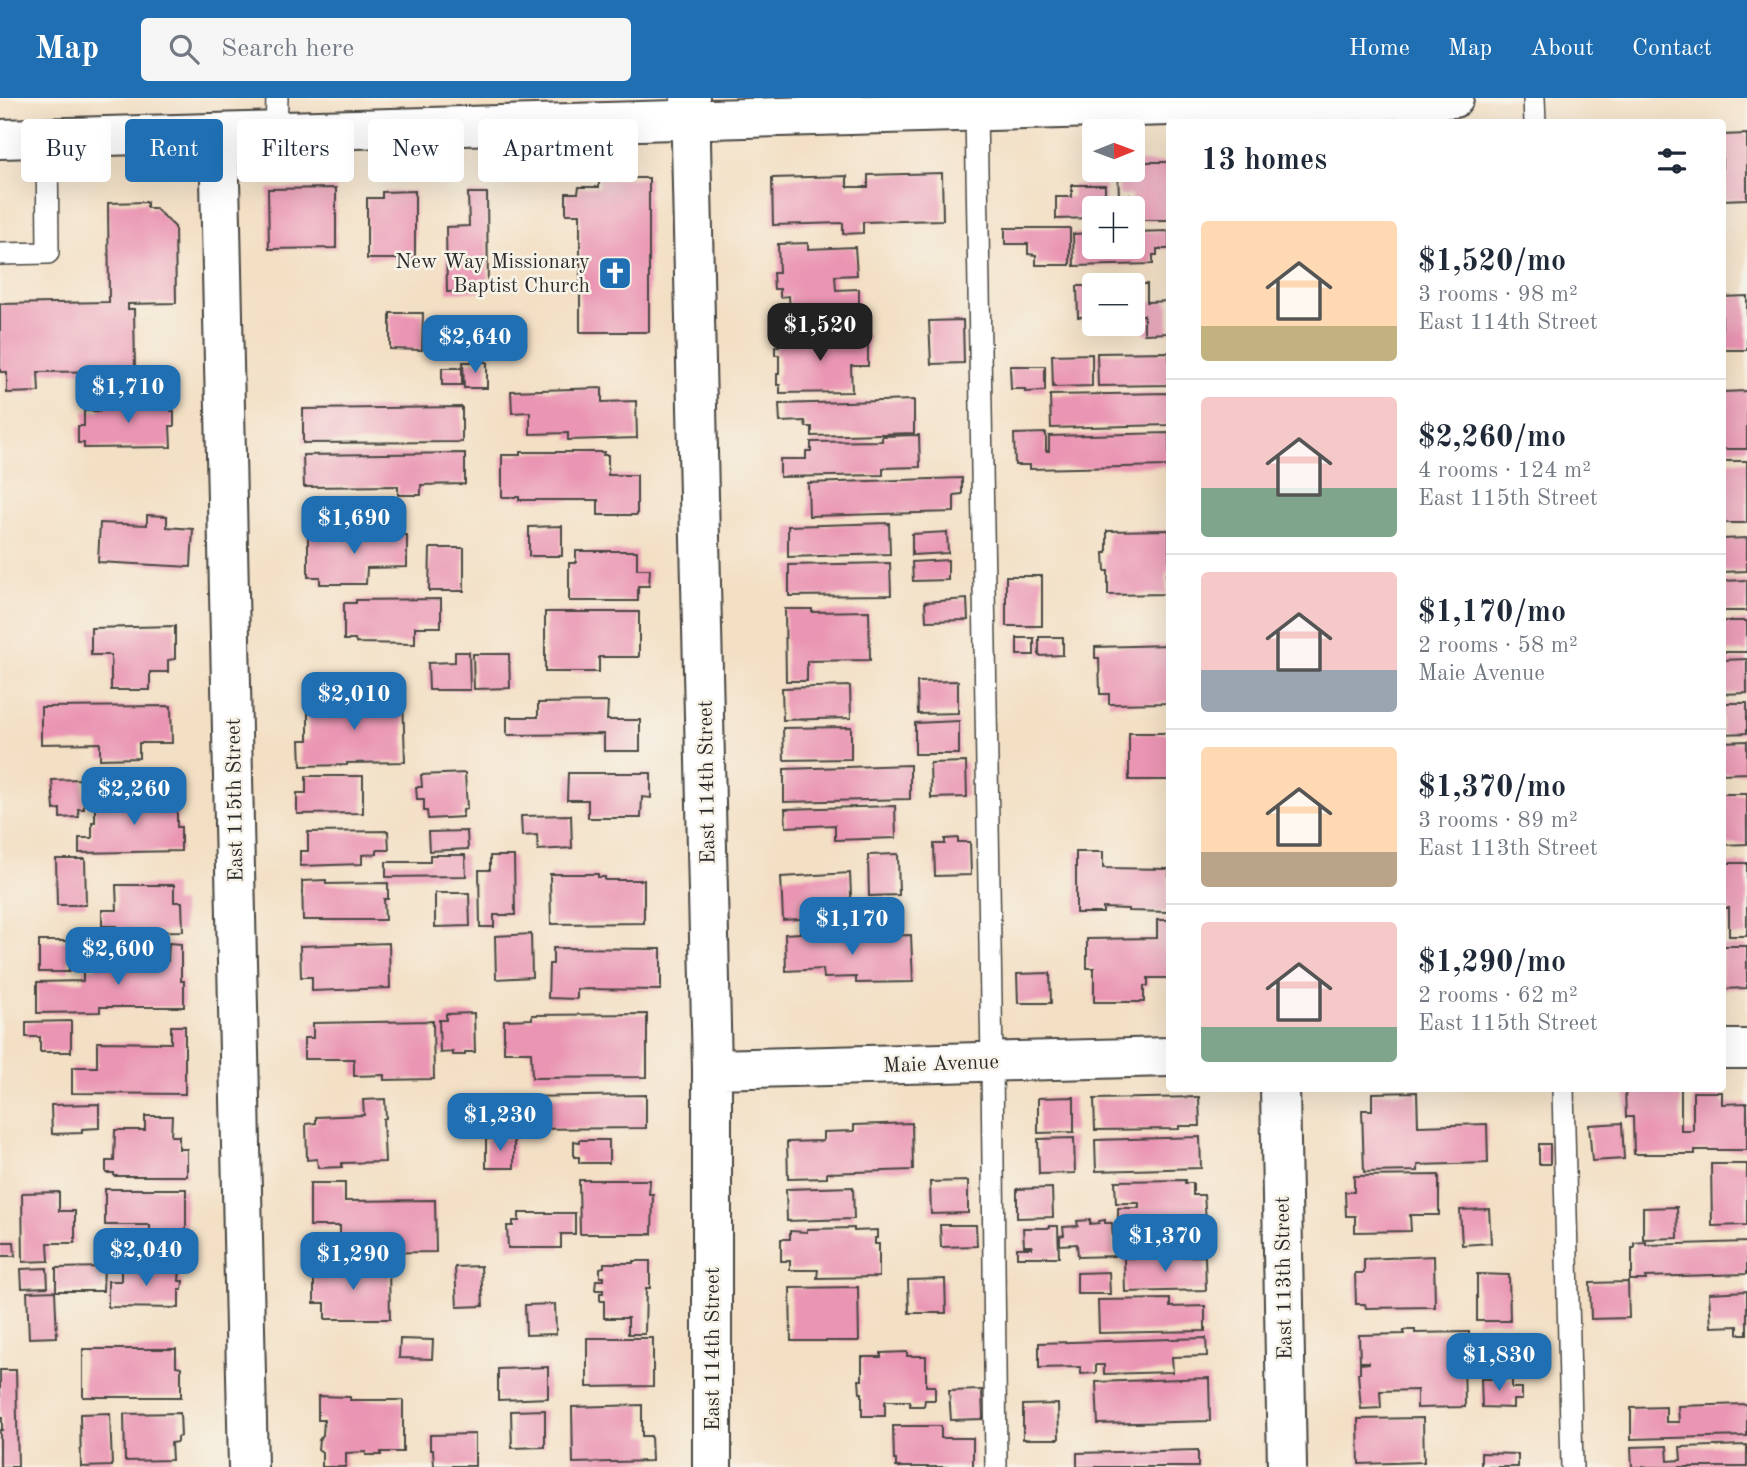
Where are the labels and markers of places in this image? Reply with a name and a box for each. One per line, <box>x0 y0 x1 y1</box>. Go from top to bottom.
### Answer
place label: New Way Missionary Baptist Church <box>395 252 590 297</box>
church icon: New Way Missionary Baptist Church <box>596 254 634 292</box>
pin: $1,520 <box>763 303 877 363</box>
pin: $2,640 <box>418 316 532 375</box>
pin: $1,710 <box>71 366 185 425</box>
pin: $1,690 <box>297 496 411 556</box>
pin: $2,010 <box>297 672 411 732</box>
pin: $2,260 <box>77 768 191 827</box>
pin: $1,170 <box>795 898 909 957</box>
pin: $2,600 <box>61 928 175 987</box>
pin: $1,230 <box>443 1094 557 1153</box>
pin: $1,370 <box>1108 1214 1222 1274</box>
pin: $2,040 <box>89 1228 203 1288</box>
pin: $1,290 <box>296 1232 410 1292</box>
pin: $1,830 <box>1442 1334 1556 1393</box>

